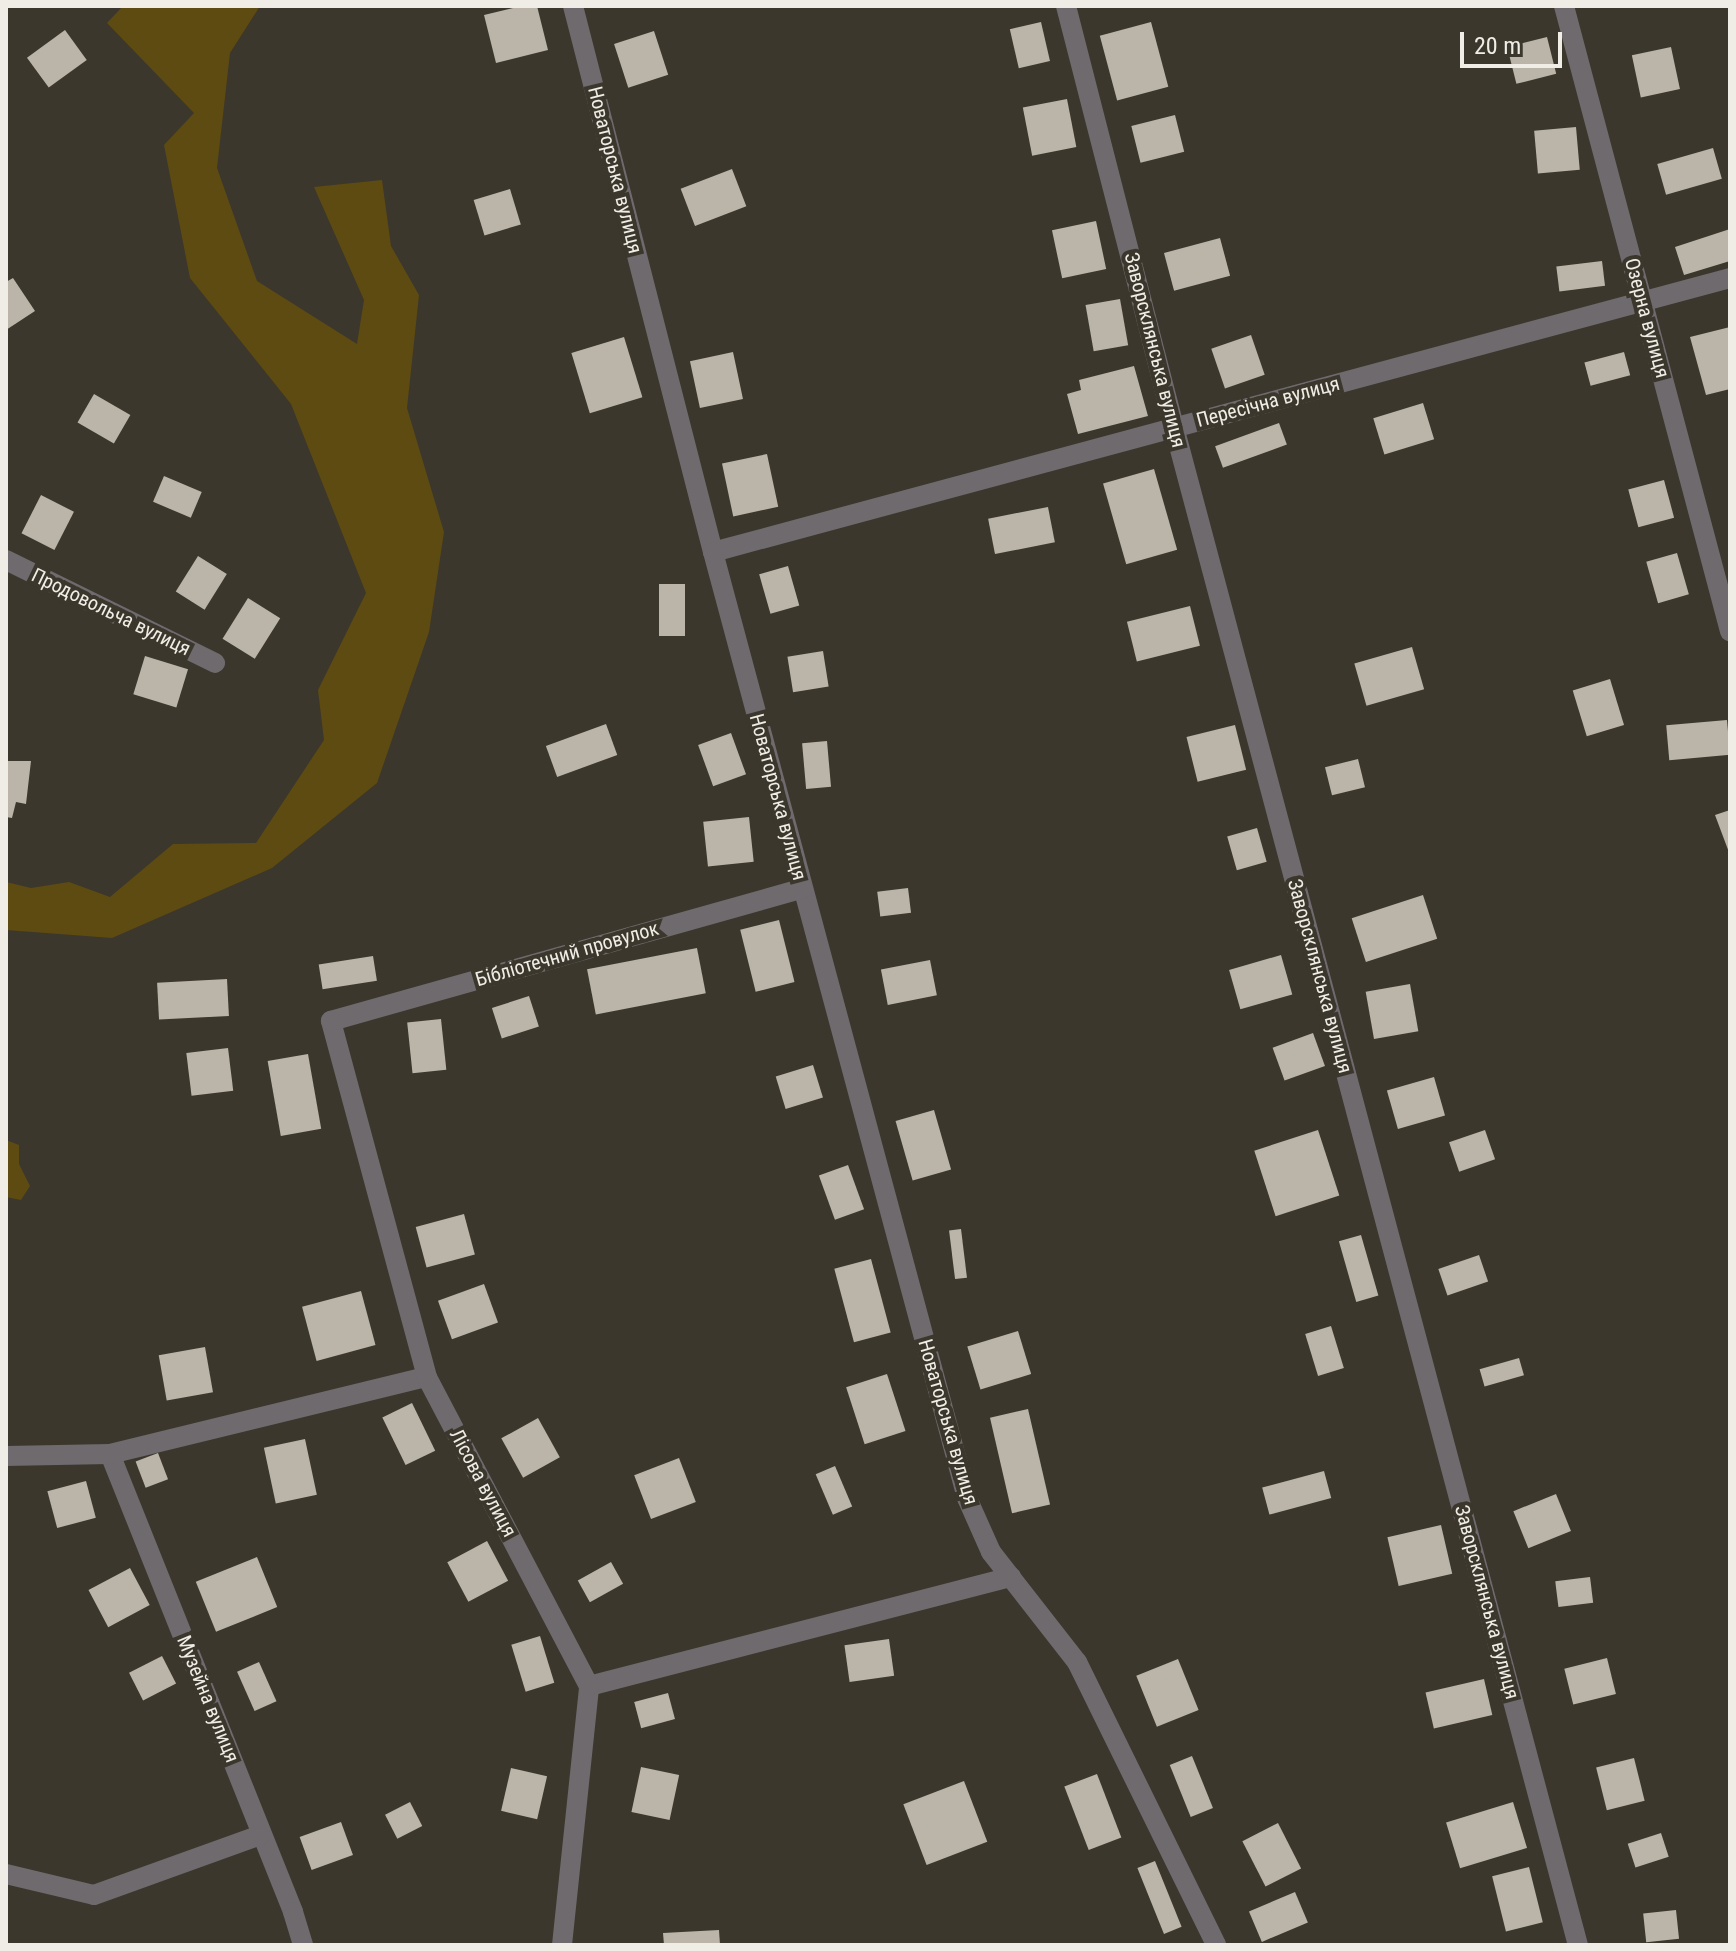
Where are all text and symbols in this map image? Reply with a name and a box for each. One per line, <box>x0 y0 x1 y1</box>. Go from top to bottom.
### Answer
scale bar <box>1464 16 1566 66</box>
text: 20 m <box>1474 32 1521 60</box>
street label: Новаторська вулиця <box>583 84 647 256</box>
street label: Заворсклянська вулиця <box>1119 250 1191 450</box>
street label: Озерна вулиця <box>1619 255 1675 381</box>
street label: Пересічна вулиця <box>1194 371 1342 433</box>
street label: Продовольча вулиця <box>28 563 194 661</box>
street label: Новаторська вулиця <box>744 711 812 883</box>
street label: Заворсклянська вулиця <box>1283 876 1357 1076</box>
street label: Бібліотечний провулок <box>473 916 661 992</box>
street label: Новаторська вулиця <box>913 1336 983 1508</box>
street label: Лісова вулиця <box>444 1425 522 1541</box>
street label: Заворсклянська вулиця <box>1450 1502 1524 1702</box>
street label: Музейна вулиця <box>172 1632 244 1766</box>

